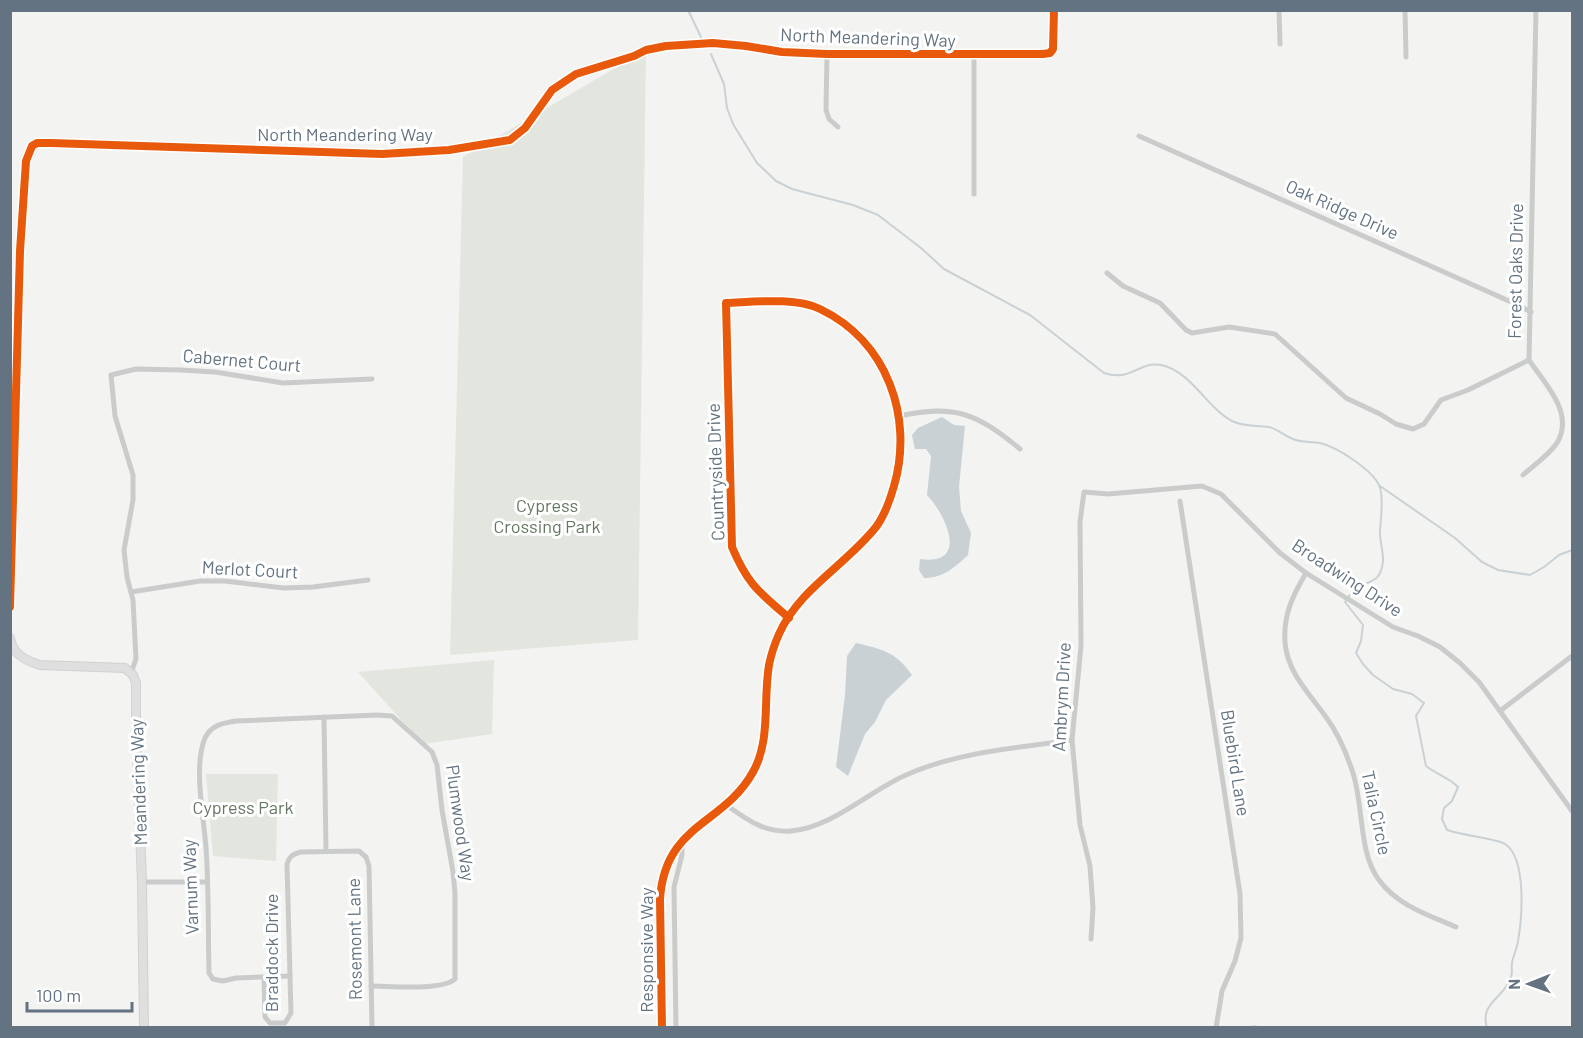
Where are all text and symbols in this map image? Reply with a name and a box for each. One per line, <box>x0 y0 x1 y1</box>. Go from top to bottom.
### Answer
street label: North Meandering Way <box>780 23 956 51</box>
street label: North Meandering Way <box>257 123 433 145</box>
street label: Oak Ridge Drive <box>1283 174 1402 244</box>
street label: Forest Oaks Drive <box>1503 203 1527 339</box>
street label: Cabernet Court <box>182 344 302 376</box>
street label: Countryside Drive <box>702 403 728 541</box>
park label: Cypress Crossing Park <box>493 494 601 537</box>
street label: Broadwing Drive <box>1288 533 1407 621</box>
street label: Merlot Court <box>201 555 299 583</box>
street label: Ambrym Drive <box>1047 642 1075 752</box>
street label: Bluebird Lane <box>1217 708 1255 818</box>
street label: Meandering Way <box>125 718 151 846</box>
street label: Plumwood Way <box>442 763 480 882</box>
street label: Talia Circle <box>1357 769 1397 857</box>
park label: Cypress Park <box>192 796 294 818</box>
street label: Varnum Way <box>177 839 203 935</box>
street label: Rosemont Lane <box>342 878 366 1000</box>
street label: Responsive Way <box>635 887 657 1013</box>
street label: Braddock Drive <box>260 894 282 1012</box>
north arrow <box>1499 954 1559 1014</box>
scale bar <box>27 975 132 1013</box>
text: N <box>1504 979 1523 990</box>
text: 100 m <box>36 984 81 1006</box>

